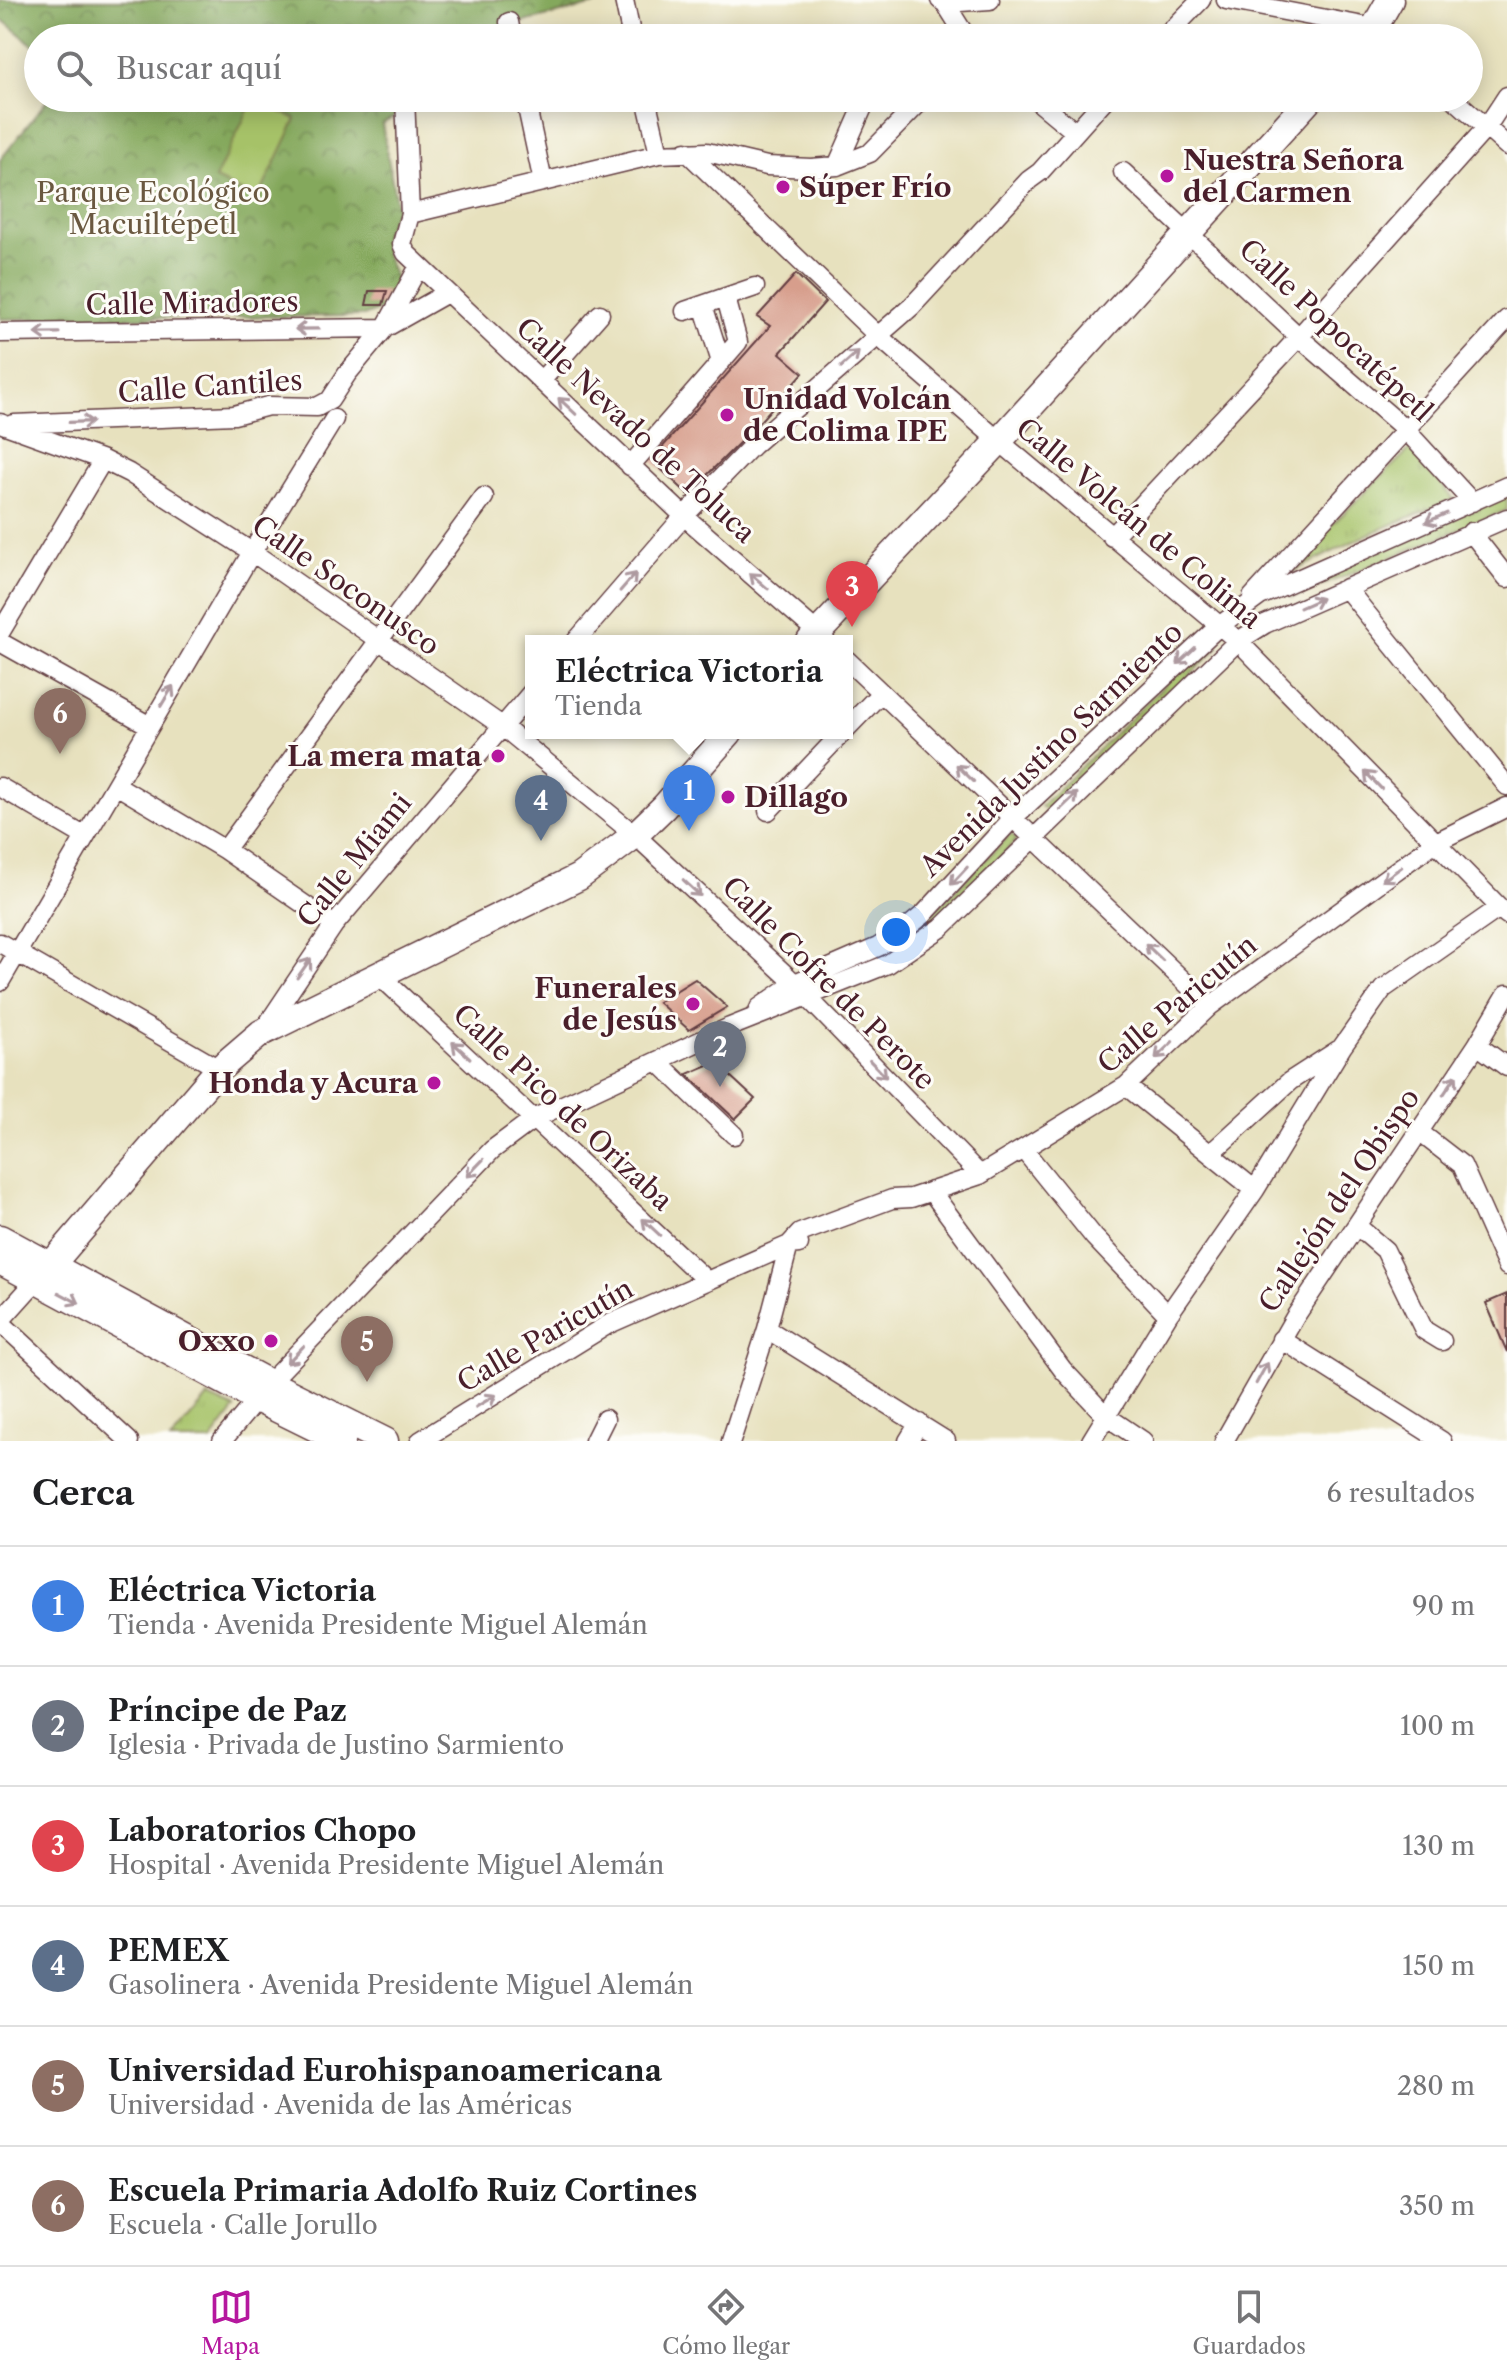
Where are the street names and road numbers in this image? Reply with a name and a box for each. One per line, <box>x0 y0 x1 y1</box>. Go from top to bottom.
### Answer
street label: Calle Popocatépetl <box>1232 232 1440 428</box>
street label: Calle Miradores <box>85 284 299 322</box>
street label: Calle Nevado de Toluca <box>509 310 763 550</box>
street label: Calle Cantiles <box>117 363 303 409</box>
street label: Calle Volcán de Colima <box>1010 411 1269 636</box>
street label: Calle Soconusco <box>246 508 446 662</box>
street label: Avenida Justino Sarmiento <box>912 615 1189 884</box>
street label: Calle Miami <box>290 786 418 934</box>
street label: Calle Cofre de Perote <box>715 869 943 1097</box>
street label: Calle Paricutín <box>1091 928 1263 1080</box>
street label: Calle Pico de Orizaba <box>446 997 680 1218</box>
street label: Callejón del Obispo <box>1251 1082 1427 1318</box>
street label: Calle Paricutín <box>451 1271 639 1399</box>

